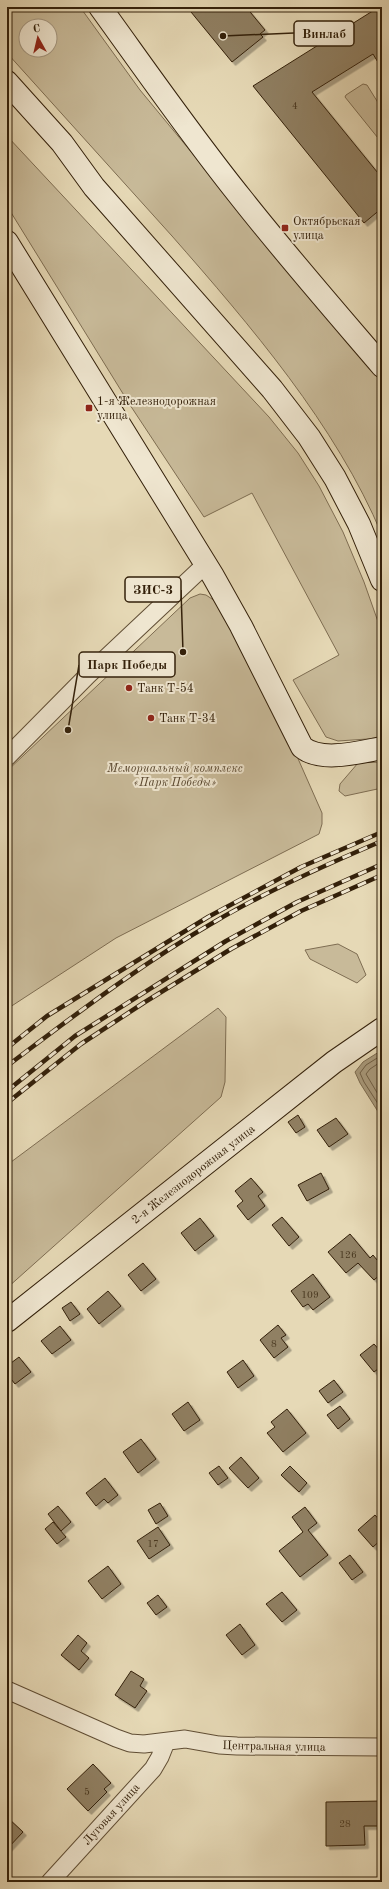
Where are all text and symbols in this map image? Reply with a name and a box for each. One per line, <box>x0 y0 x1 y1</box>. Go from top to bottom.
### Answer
north arrow <box>18 18 58 58</box>
callout: Винлаб <box>294 21 354 46</box>
text: С <box>32 24 41 36</box>
text: Винлаб <box>302 28 346 41</box>
house number: 4 <box>292 101 298 111</box>
place label: Октябрьская улица <box>293 216 361 242</box>
marker: Октябрьская улица <box>280 223 290 233</box>
place label: 1-я Железнодорожная улица <box>97 396 216 422</box>
marker: 1-я Железнодорожная улица <box>84 403 94 413</box>
callout: ЗИС-3 <box>125 577 181 602</box>
text: ЗИС-3 <box>133 584 173 597</box>
callout: Парк Победы <box>79 652 175 677</box>
text: Парк Победы <box>87 659 167 672</box>
place label: Танк Т-54 <box>137 682 194 695</box>
marker: Танк Т-54 <box>124 683 134 693</box>
marker: Танк Т-34 <box>146 713 156 723</box>
place label: Танк Т-34 <box>159 713 216 725</box>
park label: Мемориальный комплекс «Парк Победы» <box>106 763 243 789</box>
street label: 2-я Железнодорожная улица <box>130 1123 258 1227</box>
house number: 126 <box>339 1250 357 1260</box>
house number: 109 <box>301 1290 319 1300</box>
house number: 8 <box>271 1339 277 1349</box>
house number: 17 <box>147 1539 159 1549</box>
street label: Центральная улица <box>222 1740 326 1754</box>
street label: Луговая улица <box>81 1782 142 1848</box>
house number: 5 <box>84 1787 90 1797</box>
house number: 28 <box>339 1819 351 1829</box>

